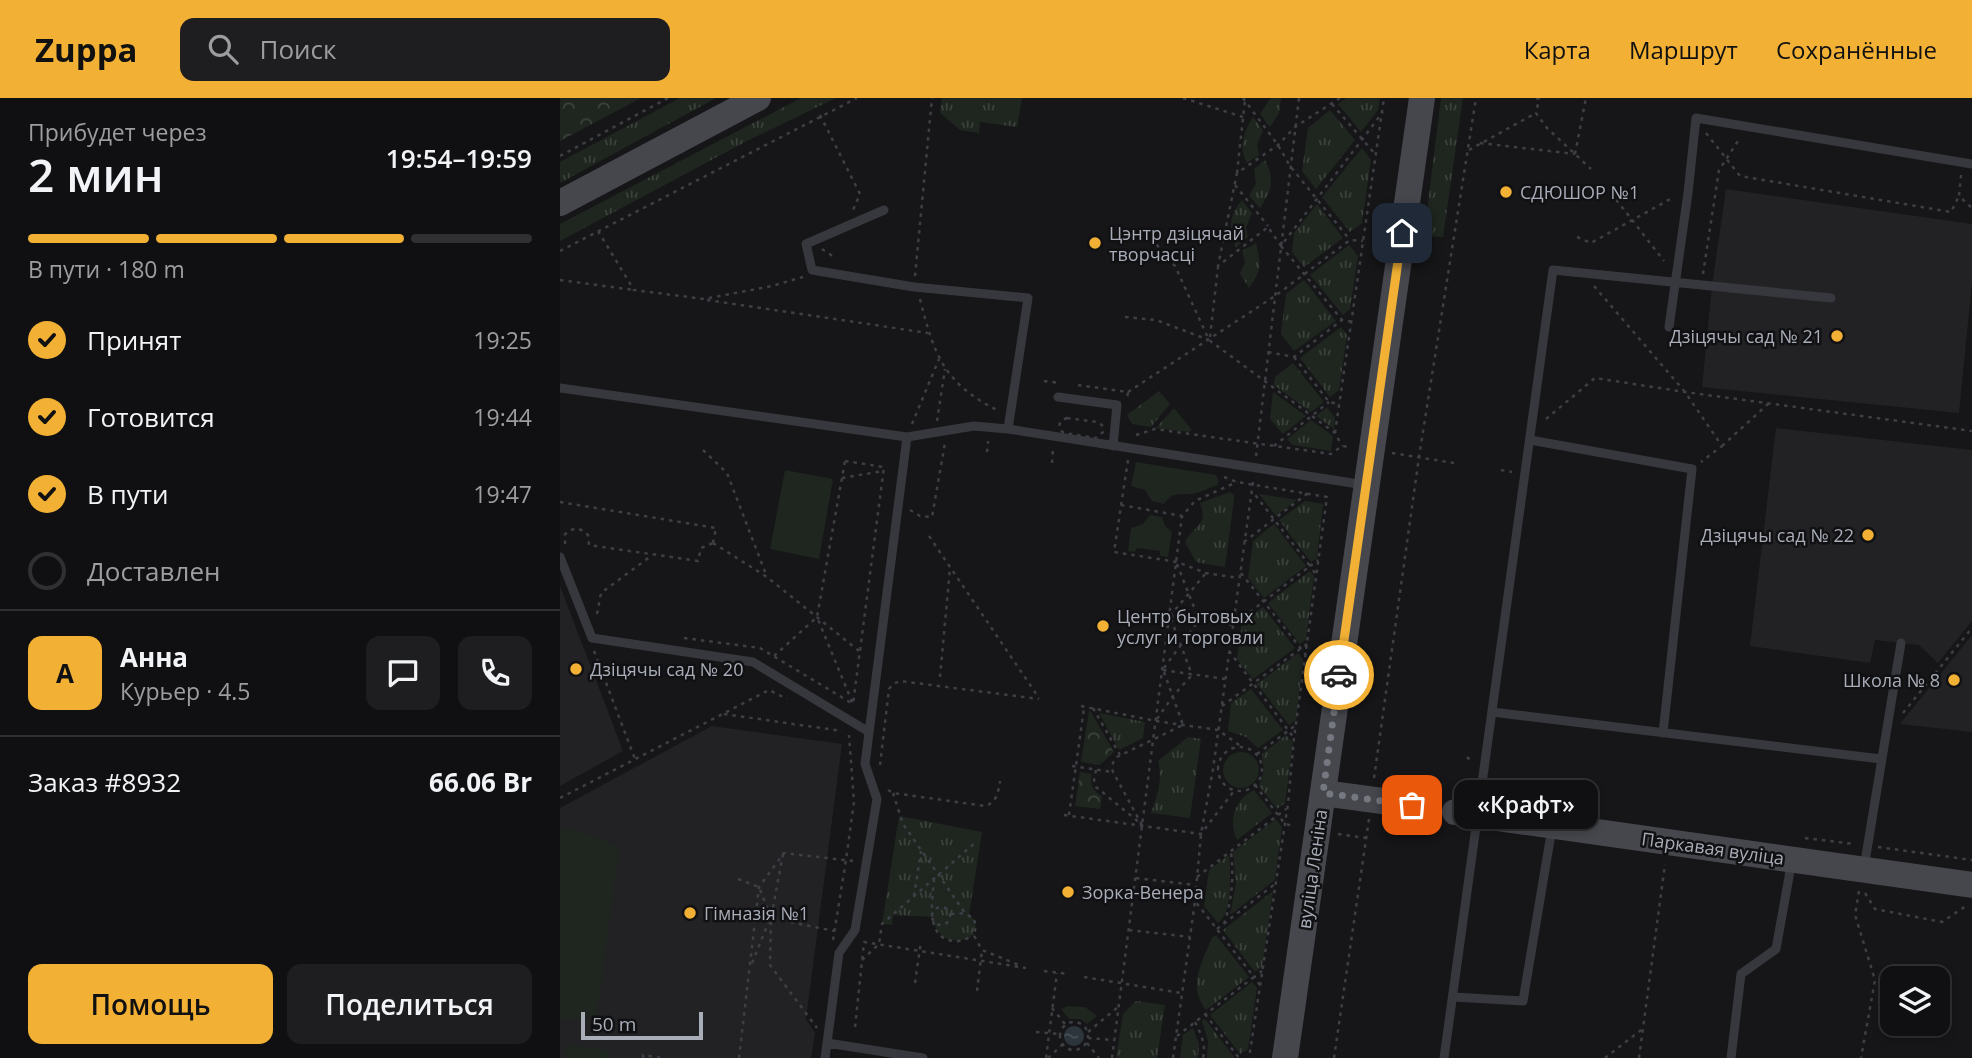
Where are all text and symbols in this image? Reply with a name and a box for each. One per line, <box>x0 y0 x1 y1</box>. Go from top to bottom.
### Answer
search box <box>180 18 670 81</box>
text: Zuppa <box>35 27 138 72</box>
icon: search <box>204 30 242 68</box>
text: Поиск <box>260 31 336 67</box>
text: Карта <box>1524 33 1591 66</box>
text: Маршрут <box>1629 33 1738 66</box>
text: Сохранённые <box>1776 33 1937 66</box>
text: Прибудет через <box>28 116 207 148</box>
text: 19:54–19:59 <box>386 140 532 176</box>
text: 2 мин <box>28 143 164 205</box>
place label: СДЮШОР №1 <box>1520 180 1639 204</box>
marker: СДЮШОР №1 <box>1498 184 1514 200</box>
pin <box>1372 203 1432 263</box>
icon: home <box>1383 214 1421 252</box>
place label: Цэнтр дзіцячай творчасці <box>1109 221 1244 266</box>
marker: Цэнтр дзіцячай творчасці <box>1087 235 1103 251</box>
text: В пути · 180 m <box>28 253 185 285</box>
icon: check <box>28 321 66 359</box>
text: Принят <box>87 322 181 358</box>
text: 19:25 <box>473 324 532 356</box>
place label: Дзіцячы сад № 21 <box>1670 324 1823 348</box>
marker: Дзіцячы сад № 21 <box>1829 328 1845 344</box>
icon: check <box>28 398 66 436</box>
text: Готовится <box>87 399 215 435</box>
text: 19:44 <box>473 401 532 433</box>
icon: check <box>28 475 66 513</box>
text: В пути <box>87 476 168 512</box>
text: 19:47 <box>473 478 532 510</box>
place label: Дзіцячы сад № 22 <box>1701 523 1854 547</box>
marker: Дзіцячы сад № 22 <box>1860 527 1876 543</box>
text: Доставлен <box>87 553 220 589</box>
place label: Центр бытовых услуг и торговли <box>1117 604 1264 649</box>
marker: Центр бытовых услуг и торговли <box>1095 618 1111 634</box>
button: chat <box>366 636 440 710</box>
button: phone <box>458 636 532 710</box>
text: Анна <box>120 639 188 675</box>
courier <box>1304 640 1374 710</box>
text: А <box>56 655 74 691</box>
icon: car <box>1320 656 1358 694</box>
place label: Дзіцячы сад № 20 <box>590 657 743 681</box>
marker: Дзіцячы сад № 20 <box>568 661 584 677</box>
place label: Школа № 8 <box>1843 668 1940 692</box>
marker: Школа № 8 <box>1946 672 1962 688</box>
text: Курьер · 4.5 <box>120 675 251 707</box>
text: Заказ #8932 <box>28 764 181 800</box>
text: 66.06 Br <box>429 764 532 800</box>
pin <box>1382 775 1442 835</box>
callout: «Крафт» <box>1454 780 1598 830</box>
icon: bag <box>1393 786 1431 824</box>
text: «Крафт» <box>1477 788 1575 820</box>
street label: вуліца Леніна <box>1292 808 1332 930</box>
street label: Паркавая вуліца <box>1640 826 1786 870</box>
place label: Зорка-Венера <box>1082 880 1204 904</box>
marker: Зорка-Венера <box>1060 884 1076 900</box>
place label: Гімназія №1 <box>704 901 809 925</box>
marker: Гімназія №1 <box>682 905 698 921</box>
button: Помощь <box>28 964 273 1044</box>
button: Поделиться <box>287 964 532 1044</box>
map controls <box>1880 966 1950 1036</box>
button: layers <box>1880 966 1950 1036</box>
scale bar <box>581 1009 704 1041</box>
text: 50 m <box>592 1011 636 1037</box>

